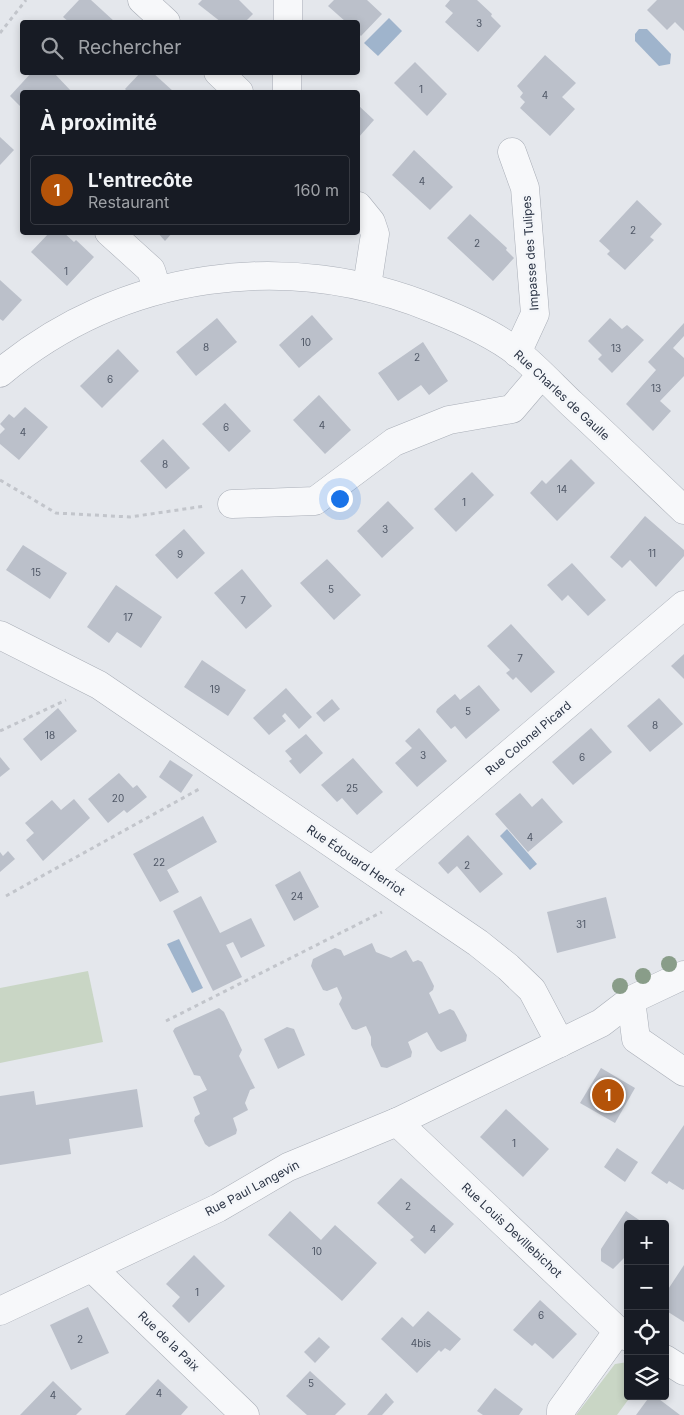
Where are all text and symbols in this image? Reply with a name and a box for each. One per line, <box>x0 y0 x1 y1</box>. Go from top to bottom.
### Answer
house number: 3 <box>476 17 482 29</box>
search box <box>20 20 360 75</box>
icon: search <box>38 34 66 62</box>
text: Rechercher <box>78 36 181 59</box>
house number: 1 <box>419 83 423 95</box>
house number: 4 <box>542 89 548 101</box>
text: À proximité <box>40 110 157 135</box>
text: L'entrecôte <box>88 169 193 192</box>
house number: 4 <box>419 175 425 187</box>
text: 1 <box>54 180 60 200</box>
text: 160 m <box>294 180 339 200</box>
text: Restaurant <box>88 192 169 212</box>
street label: Impasse des Tulipes <box>518 195 542 311</box>
house number: 2 <box>630 224 636 236</box>
house number: 2 <box>474 237 480 249</box>
house number: 1 <box>64 265 68 277</box>
house number: 10 <box>301 336 311 348</box>
house number: 8 <box>203 341 209 353</box>
house number: 13 <box>611 342 621 354</box>
street label: Rue Charles de Gaulle <box>511 347 613 443</box>
house number: 2 <box>414 351 420 363</box>
house number: 6 <box>107 373 113 385</box>
house number: 13 <box>651 382 661 394</box>
house number: 4 <box>319 419 325 431</box>
house number: 6 <box>223 421 229 433</box>
house number: 4 <box>20 426 26 438</box>
house number: 8 <box>162 458 168 470</box>
house number: 14 <box>557 483 567 495</box>
your location <box>327 486 353 512</box>
house number: 1 <box>462 496 466 508</box>
house number: 3 <box>382 523 388 535</box>
house number: 11 <box>648 547 656 559</box>
house number: 9 <box>177 548 183 560</box>
house number: 15 <box>31 566 41 578</box>
house number: 5 <box>328 583 334 595</box>
house number: 7 <box>240 594 246 606</box>
house number: 17 <box>123 611 133 623</box>
house number: 7 <box>517 652 523 664</box>
house number: 19 <box>210 683 220 695</box>
street label: Rue Colonel Picard <box>482 698 574 778</box>
house number: 5 <box>465 705 471 717</box>
house number: 8 <box>652 719 658 731</box>
house number: 18 <box>45 729 55 741</box>
house number: 3 <box>420 749 426 761</box>
house number: 6 <box>579 751 585 763</box>
house number: 25 <box>346 782 358 794</box>
house number: 20 <box>112 792 124 804</box>
street label: Rue Édouard Herriot <box>304 822 408 898</box>
house number: 4 <box>527 831 533 843</box>
house number: 22 <box>153 856 165 868</box>
house number: 2 <box>464 859 470 871</box>
house number: 24 <box>291 890 303 902</box>
house number: 31 <box>576 918 586 930</box>
pin: 1 <box>592 1076 624 1114</box>
house number: 1 <box>512 1137 516 1149</box>
street label: Rue Paul Langevin <box>202 1157 302 1219</box>
street label: Rue Louis Devillebichot <box>459 1179 565 1281</box>
house number: 2 <box>405 1200 411 1212</box>
map controls <box>624 1220 669 1400</box>
button: + <box>624 1220 669 1265</box>
house number: 4 <box>430 1223 436 1235</box>
house number: 10 <box>312 1245 322 1257</box>
button: − <box>624 1265 669 1310</box>
house number: 1 <box>195 1286 199 1298</box>
street label: Rue de la Paix <box>135 1308 203 1374</box>
house number: 6 <box>538 1309 544 1321</box>
button: locate <box>624 1310 669 1355</box>
house number: 2 <box>77 1333 83 1345</box>
house number: 4bis <box>411 1337 431 1349</box>
button: layers <box>624 1355 669 1400</box>
house number: 5 <box>308 1377 314 1389</box>
house number: 4 <box>156 1387 162 1399</box>
house number: 4 <box>50 1389 56 1401</box>

